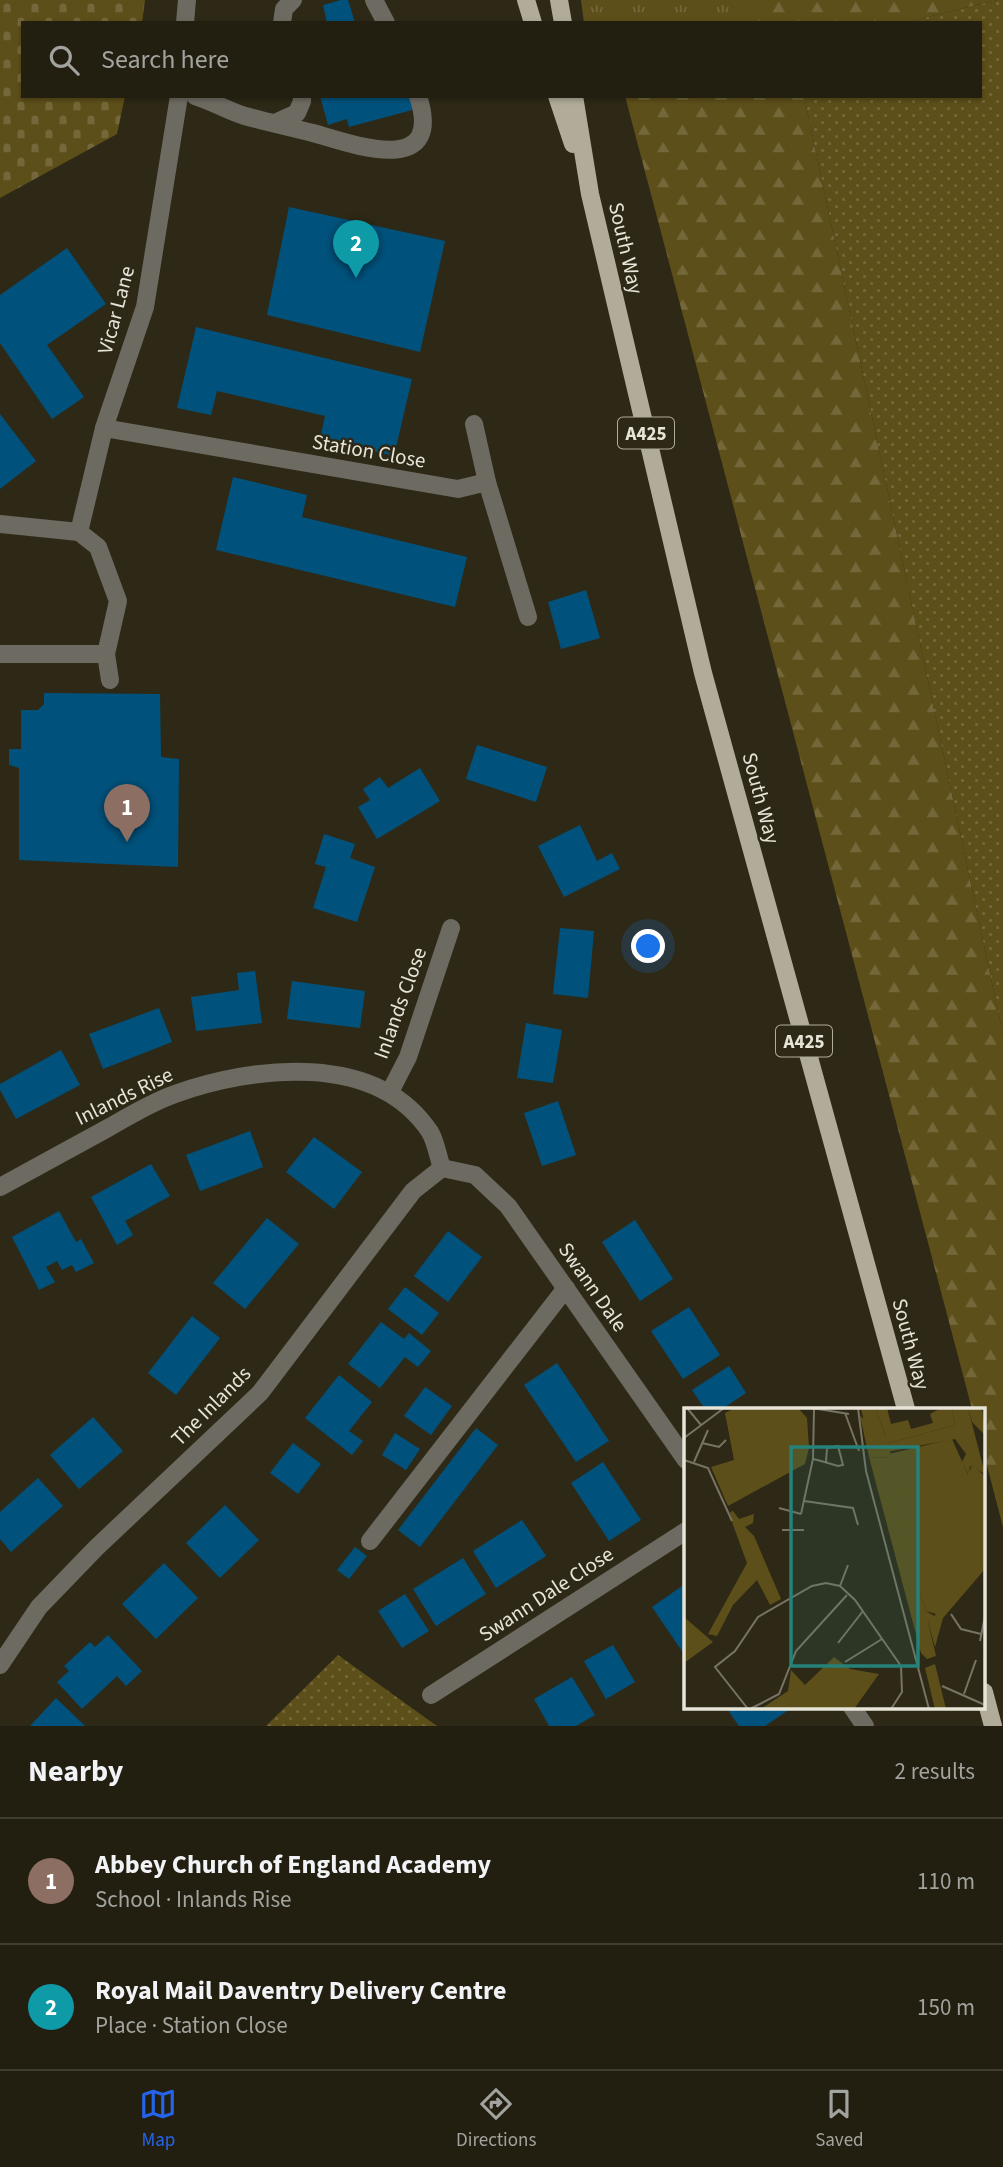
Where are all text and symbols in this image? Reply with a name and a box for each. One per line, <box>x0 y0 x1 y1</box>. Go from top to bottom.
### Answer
search box <box>21 21 982 98</box>
icon: search <box>45 41 83 79</box>
text: Search here <box>101 41 229 78</box>
street label: South Way <box>601 199 651 297</box>
pin: 2 <box>333 220 379 278</box>
street label: Vicar Lane <box>90 263 142 357</box>
road number: A425 <box>618 418 674 448</box>
street label: Station Close <box>310 426 428 476</box>
street label: South Way <box>734 749 788 847</box>
pin: 1 <box>104 784 150 842</box>
your location <box>631 929 665 963</box>
street label: Inlands Close <box>366 943 434 1063</box>
road number: A425 <box>776 1026 832 1056</box>
street label: Inlands Rise <box>70 1059 178 1133</box>
street label: Swann Dale <box>551 1236 635 1338</box>
street label: South Way <box>884 1295 938 1393</box>
street label: The Inlands <box>164 1359 258 1453</box>
inset map <box>684 1408 986 1708</box>
street label: Swann Dale Close <box>473 1539 619 1649</box>
text: Nearby <box>28 1750 123 1793</box>
text: 2 results <box>895 1755 975 1788</box>
text: Abbey Church of England Academy <box>95 1846 491 1883</box>
text: 1 <box>45 1865 57 1898</box>
text: 110 m <box>917 1865 975 1898</box>
text: School · Inlands Rise <box>95 1883 291 1916</box>
text: Royal Mail Daventry Delivery Centre <box>95 1972 506 2009</box>
text: 2 <box>45 1991 57 2024</box>
text: 150 m <box>917 1991 975 2024</box>
text: Place · Station Close <box>95 2009 288 2042</box>
tab: Map <box>139 2085 177 2154</box>
tab: Directions <box>456 2085 536 2154</box>
tab: Saved <box>815 2085 864 2154</box>

